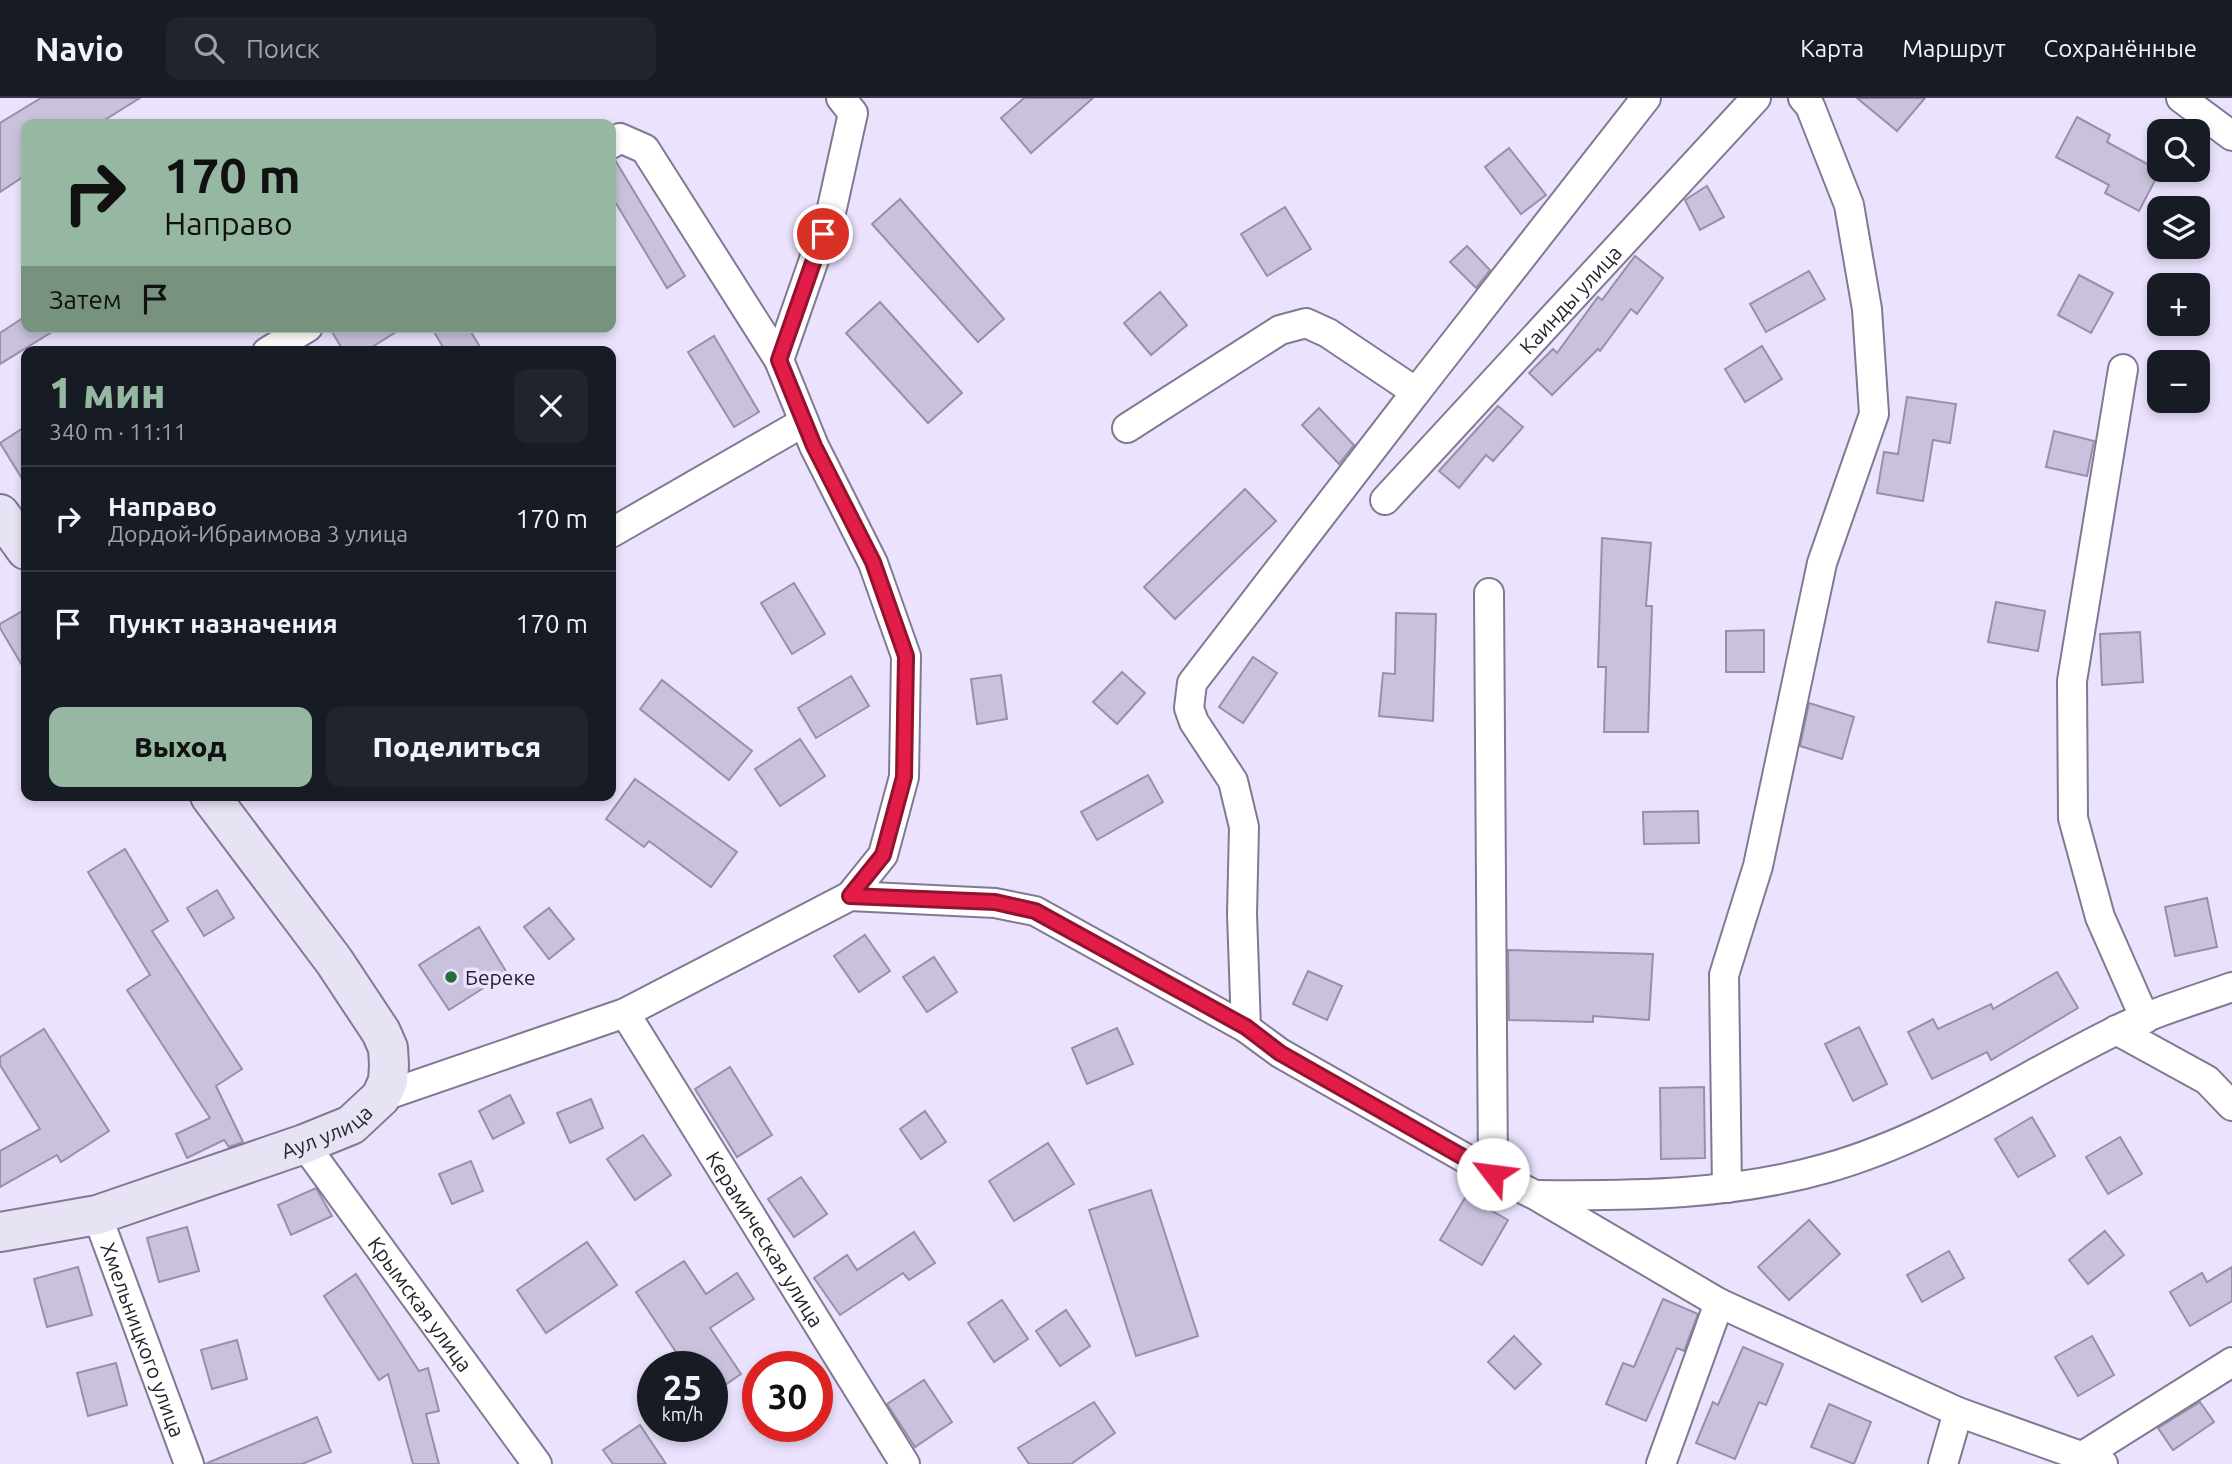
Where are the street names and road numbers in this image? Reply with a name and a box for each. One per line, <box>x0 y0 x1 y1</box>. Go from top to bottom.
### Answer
street label: Каинды улица <box>1514 240 1626 358</box>
street label: Аул улица <box>278 1100 377 1163</box>
street label: Керамическая улица <box>702 1147 829 1331</box>
street label: Крымская улица <box>363 1232 478 1376</box>
street label: Хмельницкого улица <box>96 1239 190 1440</box>

